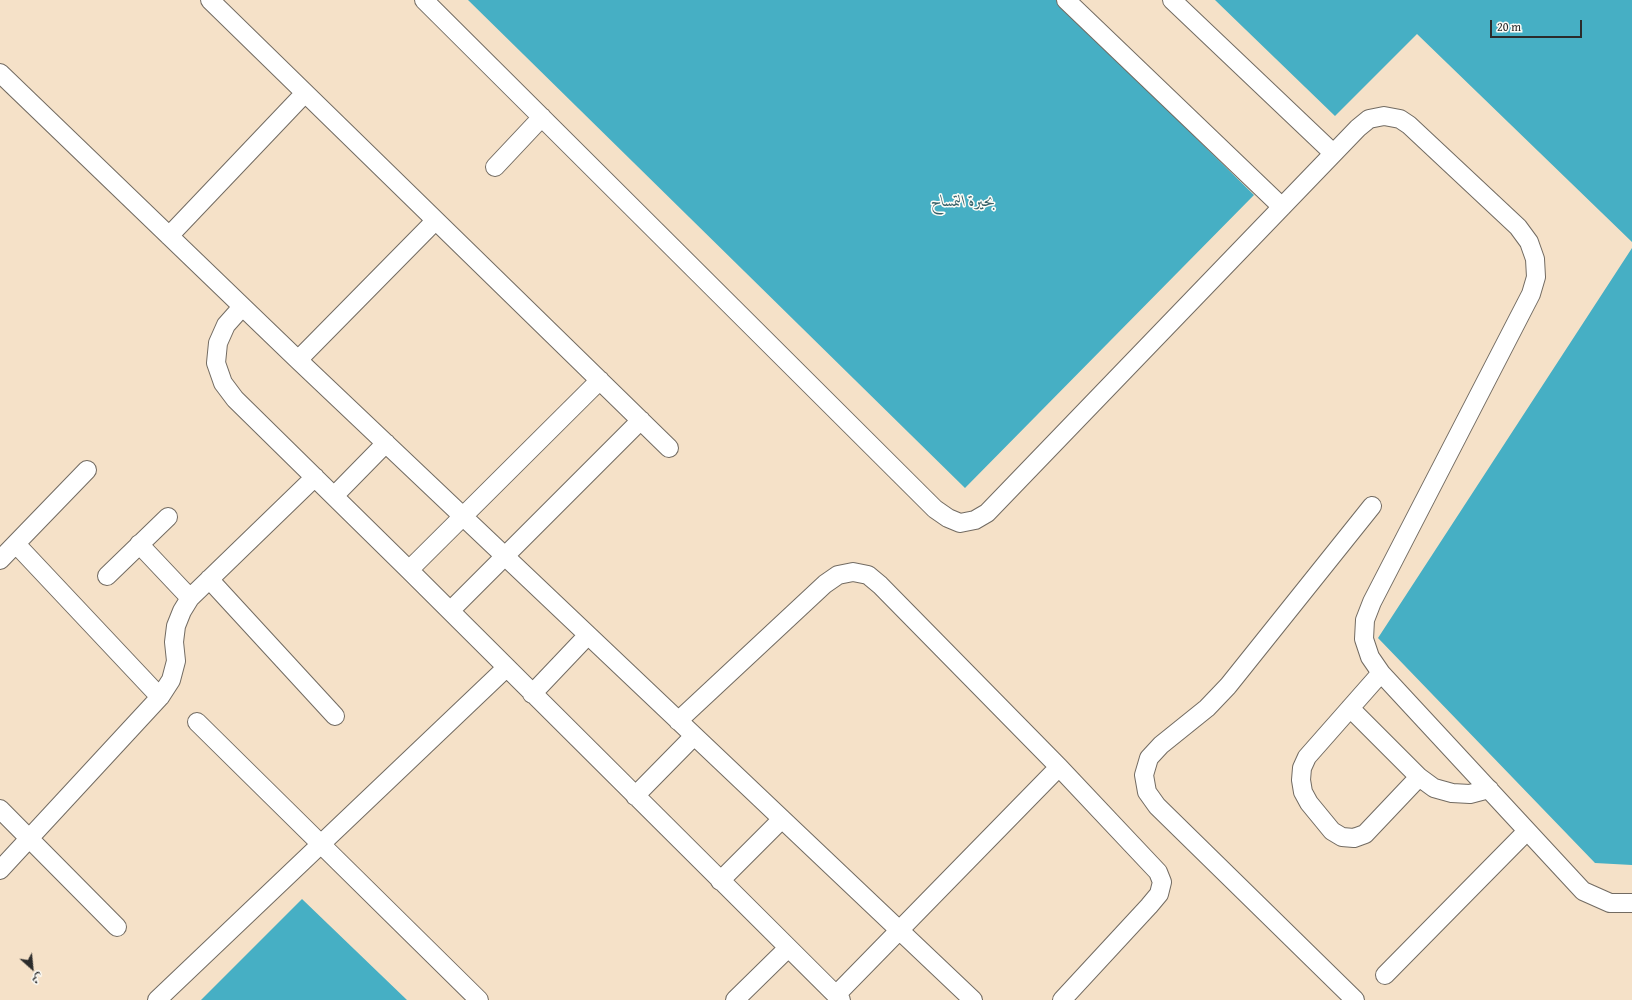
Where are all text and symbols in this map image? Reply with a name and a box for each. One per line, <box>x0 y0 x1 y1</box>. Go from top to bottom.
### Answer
scale bar <box>1492 12 1584 38</box>
text: 20 m <box>1497 18 1521 35</box>
water label: بحيرة التمساح <box>931 192 995 212</box>
north arrow <box>12 948 52 988</box>
text: ش <box>29 969 46 988</box>

